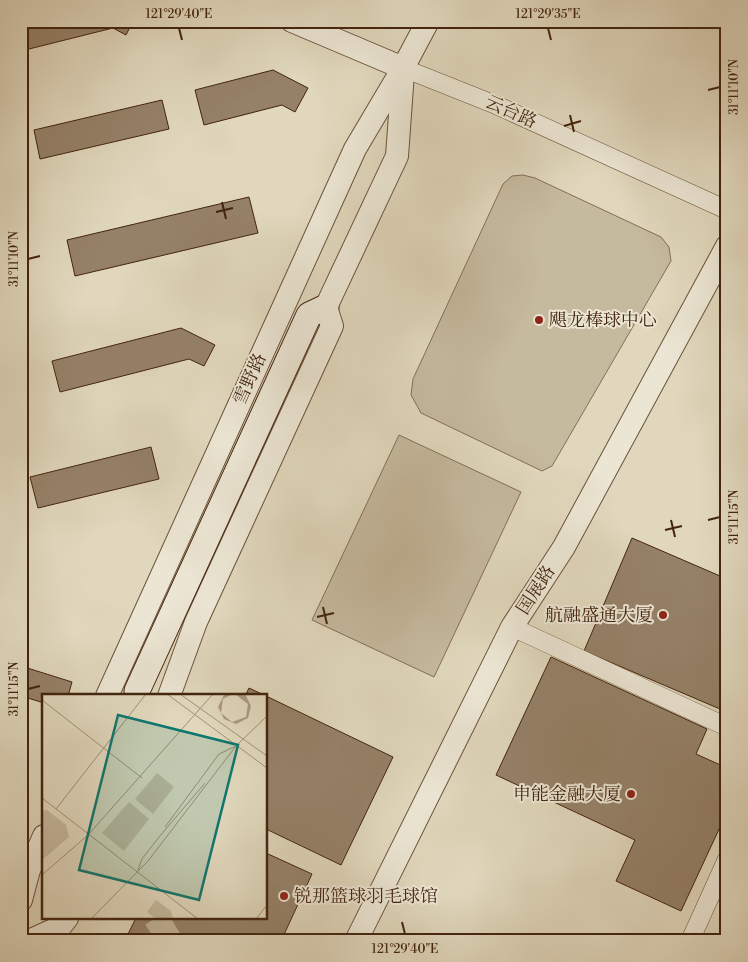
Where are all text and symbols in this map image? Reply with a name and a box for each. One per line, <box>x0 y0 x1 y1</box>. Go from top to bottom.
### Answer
text: 121°29'40"E <box>146 7 212 22</box>
text: 121°29'35"E <box>516 7 581 22</box>
text: 31°11'10"N <box>727 59 742 115</box>
street label: 云台路 <box>482 91 540 133</box>
text: 31°11'10"N <box>7 231 22 287</box>
place label: 飓龙棒球中心 <box>549 309 657 332</box>
marker: 飓龙棒球中心 <box>533 314 545 326</box>
street label: 雪野路 <box>229 350 271 408</box>
text: 31°11'15"N <box>727 490 742 544</box>
street label: 国展路 <box>512 561 560 619</box>
place label: 航融盛通大厦 <box>545 604 653 627</box>
marker: 航融盛通大厦 <box>657 609 669 621</box>
text: 31°11'15"N <box>7 662 22 716</box>
inset map <box>42 694 268 920</box>
place label: 申能金融大厦 <box>513 783 621 806</box>
marker: 申能金融大厦 <box>625 788 637 800</box>
place label: 锐那篮球羽毛球馆 <box>294 885 438 908</box>
marker: 锐那篮球羽毛球馆 <box>278 890 290 902</box>
text: 121°29'40"E <box>372 942 438 957</box>

